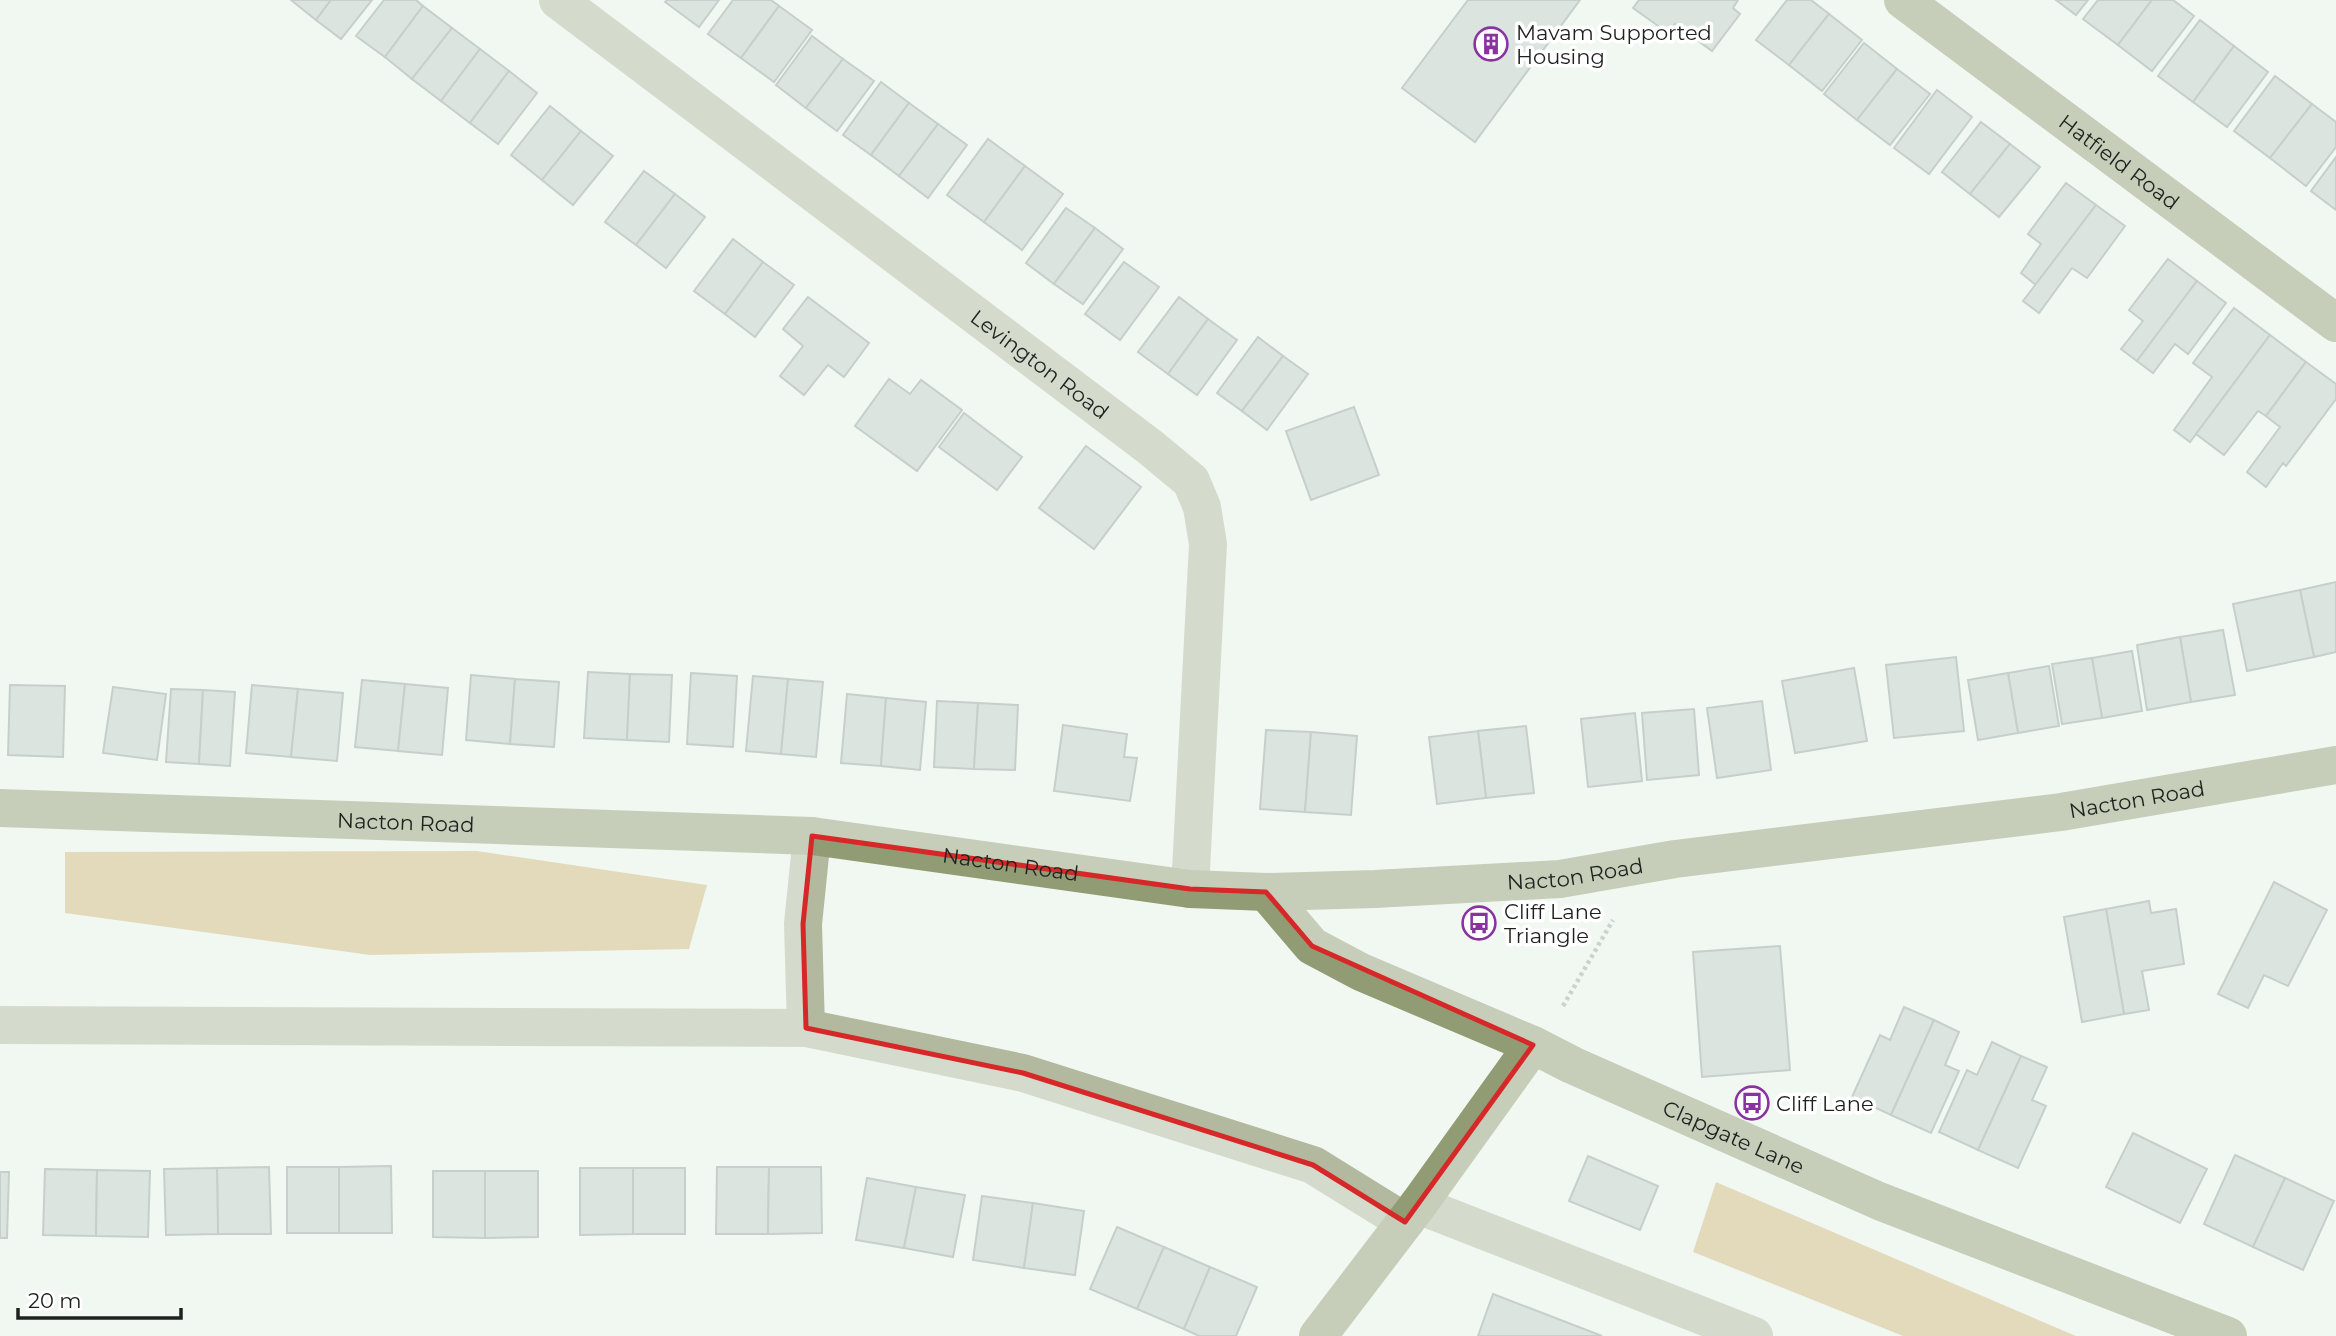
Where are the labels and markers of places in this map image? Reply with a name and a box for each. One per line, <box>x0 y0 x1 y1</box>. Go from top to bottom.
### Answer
place label: Mavam Supported Housing <box>1516 20 1712 69</box>
building icon: Mavam Supported Housing <box>1472 25 1510 63</box>
place label: Cliff Lane Triangle <box>1504 899 1602 948</box>
bus stop icon: Cliff Lane Triangle <box>1460 904 1498 942</box>
bus stop icon: Cliff Lane <box>1733 1084 1771 1122</box>
place label: Cliff Lane <box>1776 1091 1874 1116</box>

